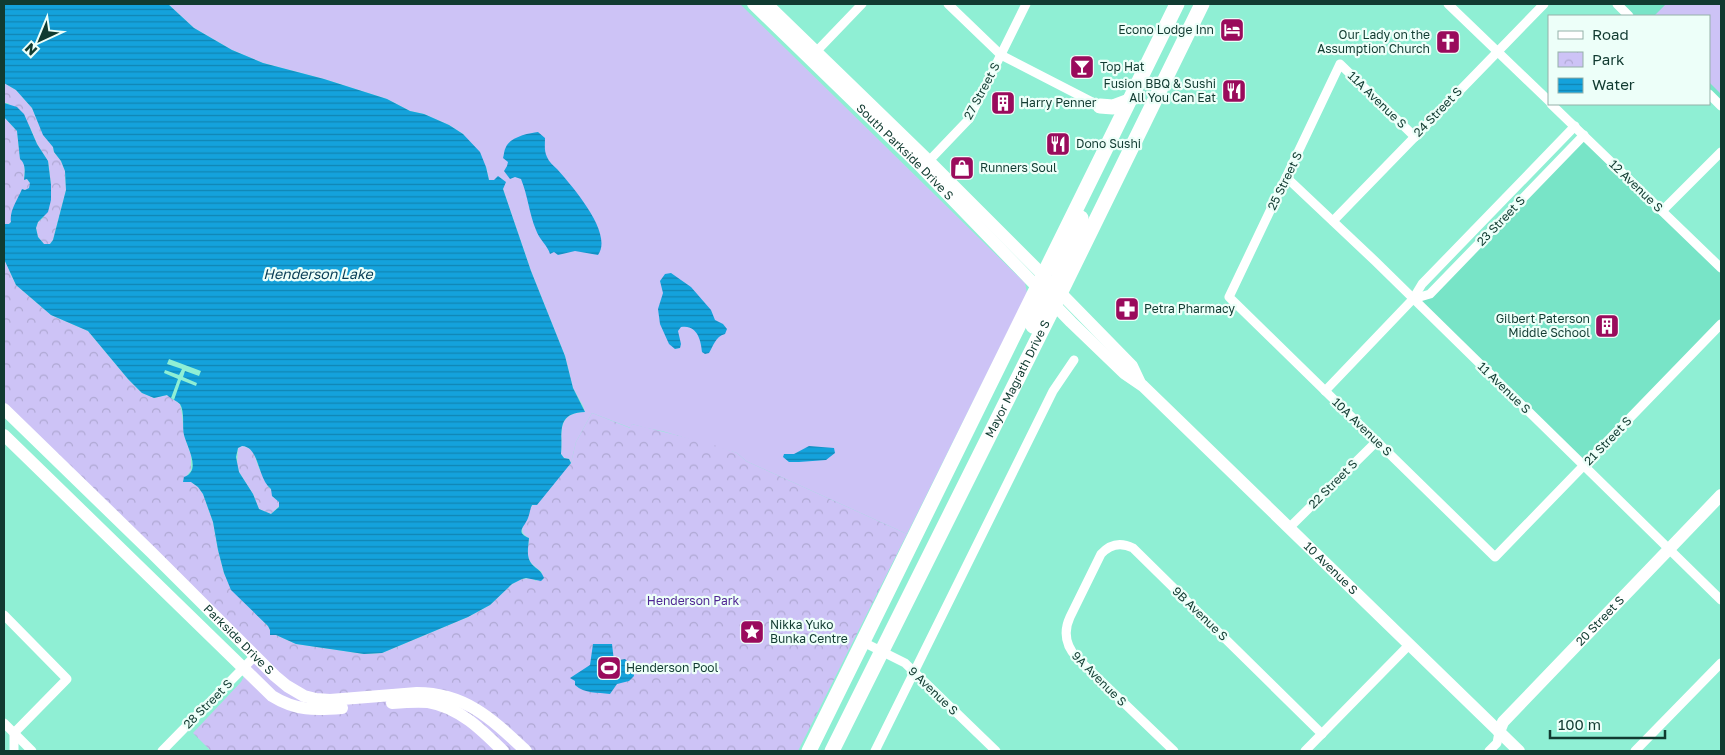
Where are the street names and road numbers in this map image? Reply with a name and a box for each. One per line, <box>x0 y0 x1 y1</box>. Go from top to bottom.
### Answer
street label: 27 Street S <box>960 59 1003 122</box>
street label: 11A Avenue S <box>1345 68 1410 132</box>
street label: 24 Street S <box>1410 83 1465 140</box>
street label: South Parkside Drive S <box>853 100 957 203</box>
street label: 25 Street S <box>1264 149 1305 212</box>
street label: 12 Avenue S <box>1606 156 1667 215</box>
street label: 23 Street S <box>1473 192 1528 249</box>
street label: Mayor Magrath Drive S <box>982 317 1053 440</box>
street label: 11 Avenue S <box>1475 359 1534 417</box>
street label: 10A Avenue S <box>1329 394 1396 459</box>
street label: 21 Street S <box>1581 413 1635 468</box>
street label: 22 Street S <box>1305 456 1360 511</box>
street label: 10 Avenue S <box>1301 538 1361 598</box>
street label: 9B Avenue S <box>1169 583 1231 644</box>
street label: 20 Street S <box>1572 592 1627 649</box>
street label: Parkside Drive S <box>201 601 278 678</box>
street label: 9A Avenue S <box>1069 648 1130 709</box>
street label: 9 Avenue S <box>905 663 962 718</box>
street label: 28 Street S <box>180 676 236 731</box>

